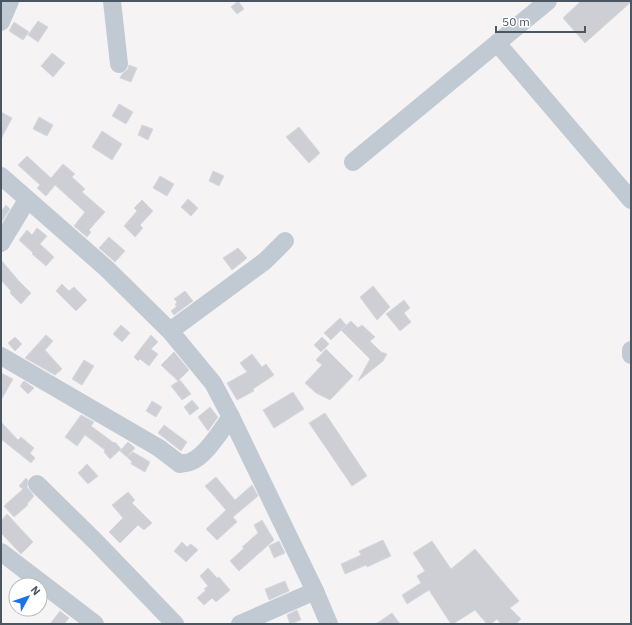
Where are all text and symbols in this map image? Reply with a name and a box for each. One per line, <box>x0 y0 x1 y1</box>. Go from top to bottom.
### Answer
scale bar <box>496 8 585 34</box>
text: 50 m <box>502 14 530 29</box>
north arrow <box>8 577 48 617</box>
text: N <box>28 583 44 598</box>

